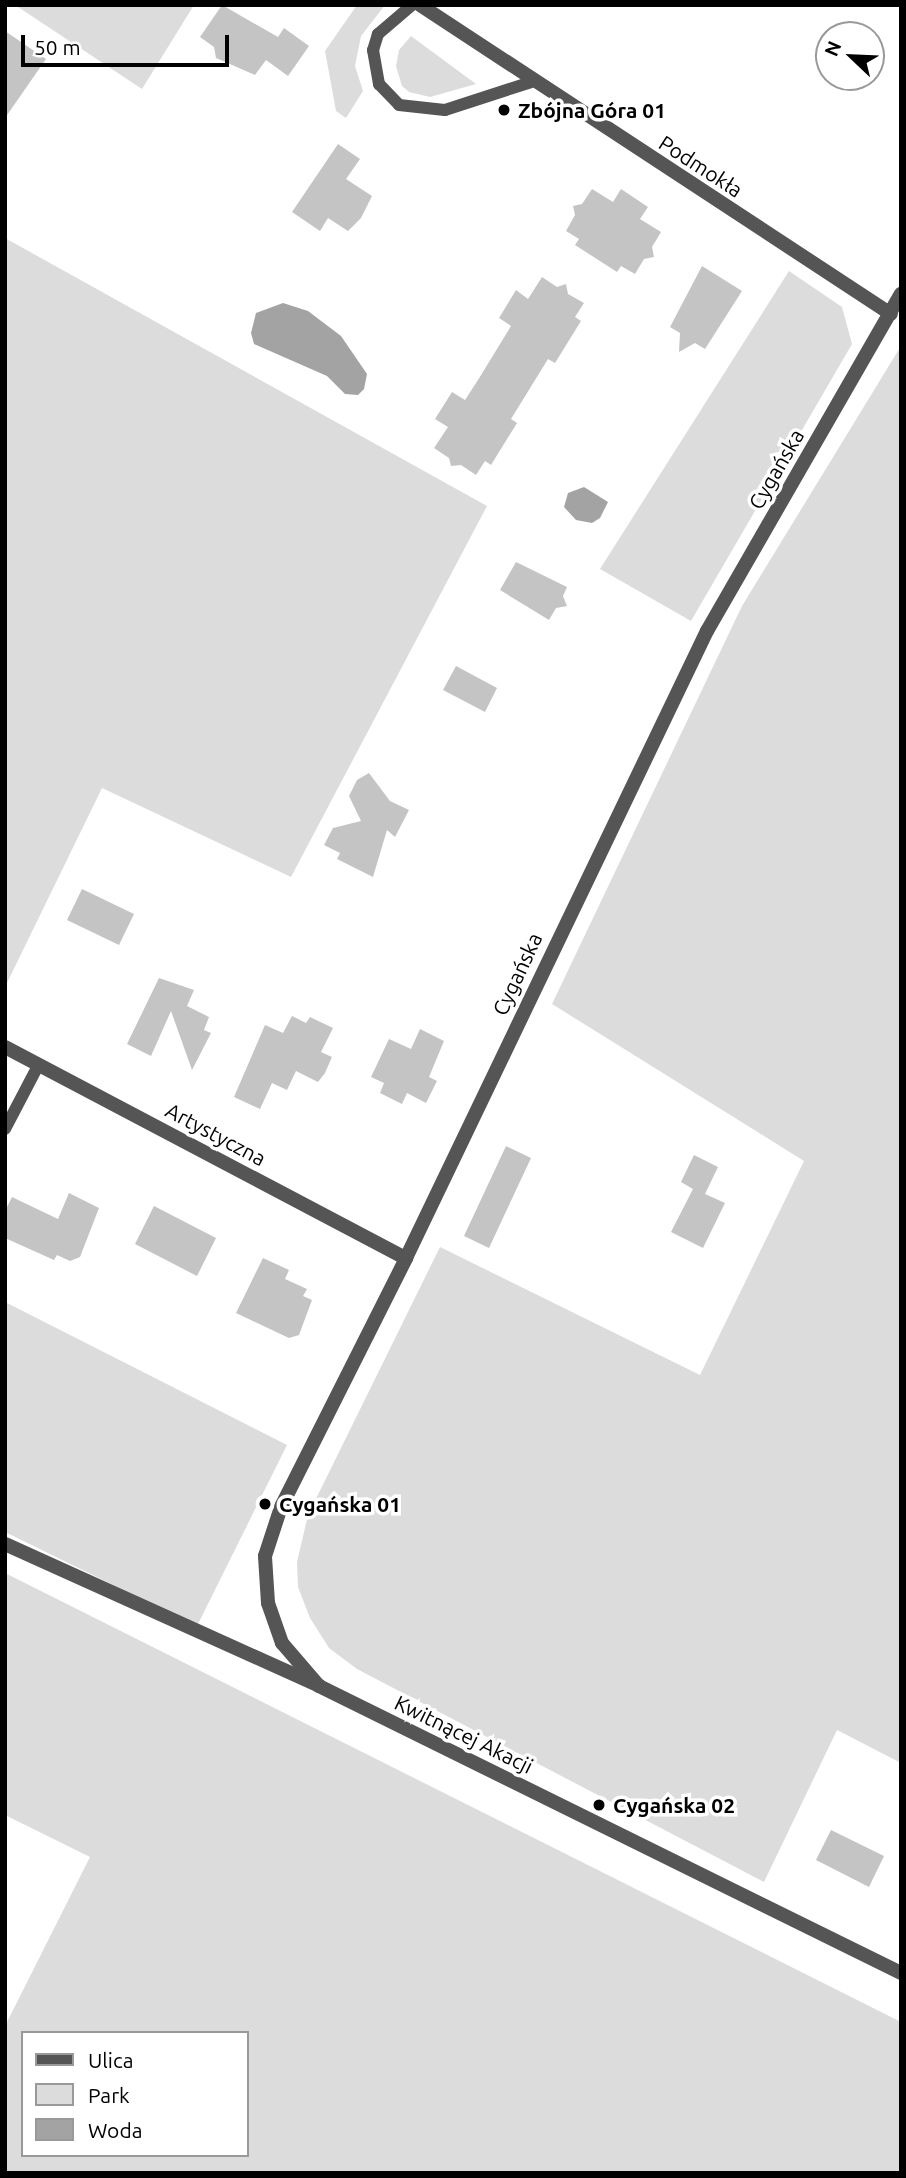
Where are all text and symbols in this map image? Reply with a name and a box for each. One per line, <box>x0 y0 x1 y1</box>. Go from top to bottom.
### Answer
scale bar <box>24 21 233 65</box>
north arrow <box>815 21 885 91</box>
text: 50 m <box>34 35 81 59</box>
text: N <box>820 38 845 59</box>
place label: Zbójna Góra 01 <box>518 97 666 123</box>
marker: Zbójna Góra 01 <box>496 102 512 118</box>
street label: Podmokła <box>655 130 747 202</box>
street label: Cygańska <box>743 424 809 514</box>
street label: Cygańska <box>487 929 547 1019</box>
street label: Artystyczna <box>162 1097 270 1171</box>
place label: Cygańska 01 <box>279 1491 401 1517</box>
marker: Cygańska 01 <box>257 1496 273 1512</box>
street label: Kwitnącej Akacji <box>391 1690 537 1778</box>
place label: Cygańska 02 <box>613 1792 735 1818</box>
marker: Cygańska 02 <box>591 1797 607 1813</box>
legend <box>21 2031 248 2157</box>
text: Ulica <box>88 2048 133 2072</box>
text: Park <box>88 2083 130 2107</box>
text: Woda <box>88 2118 142 2142</box>

